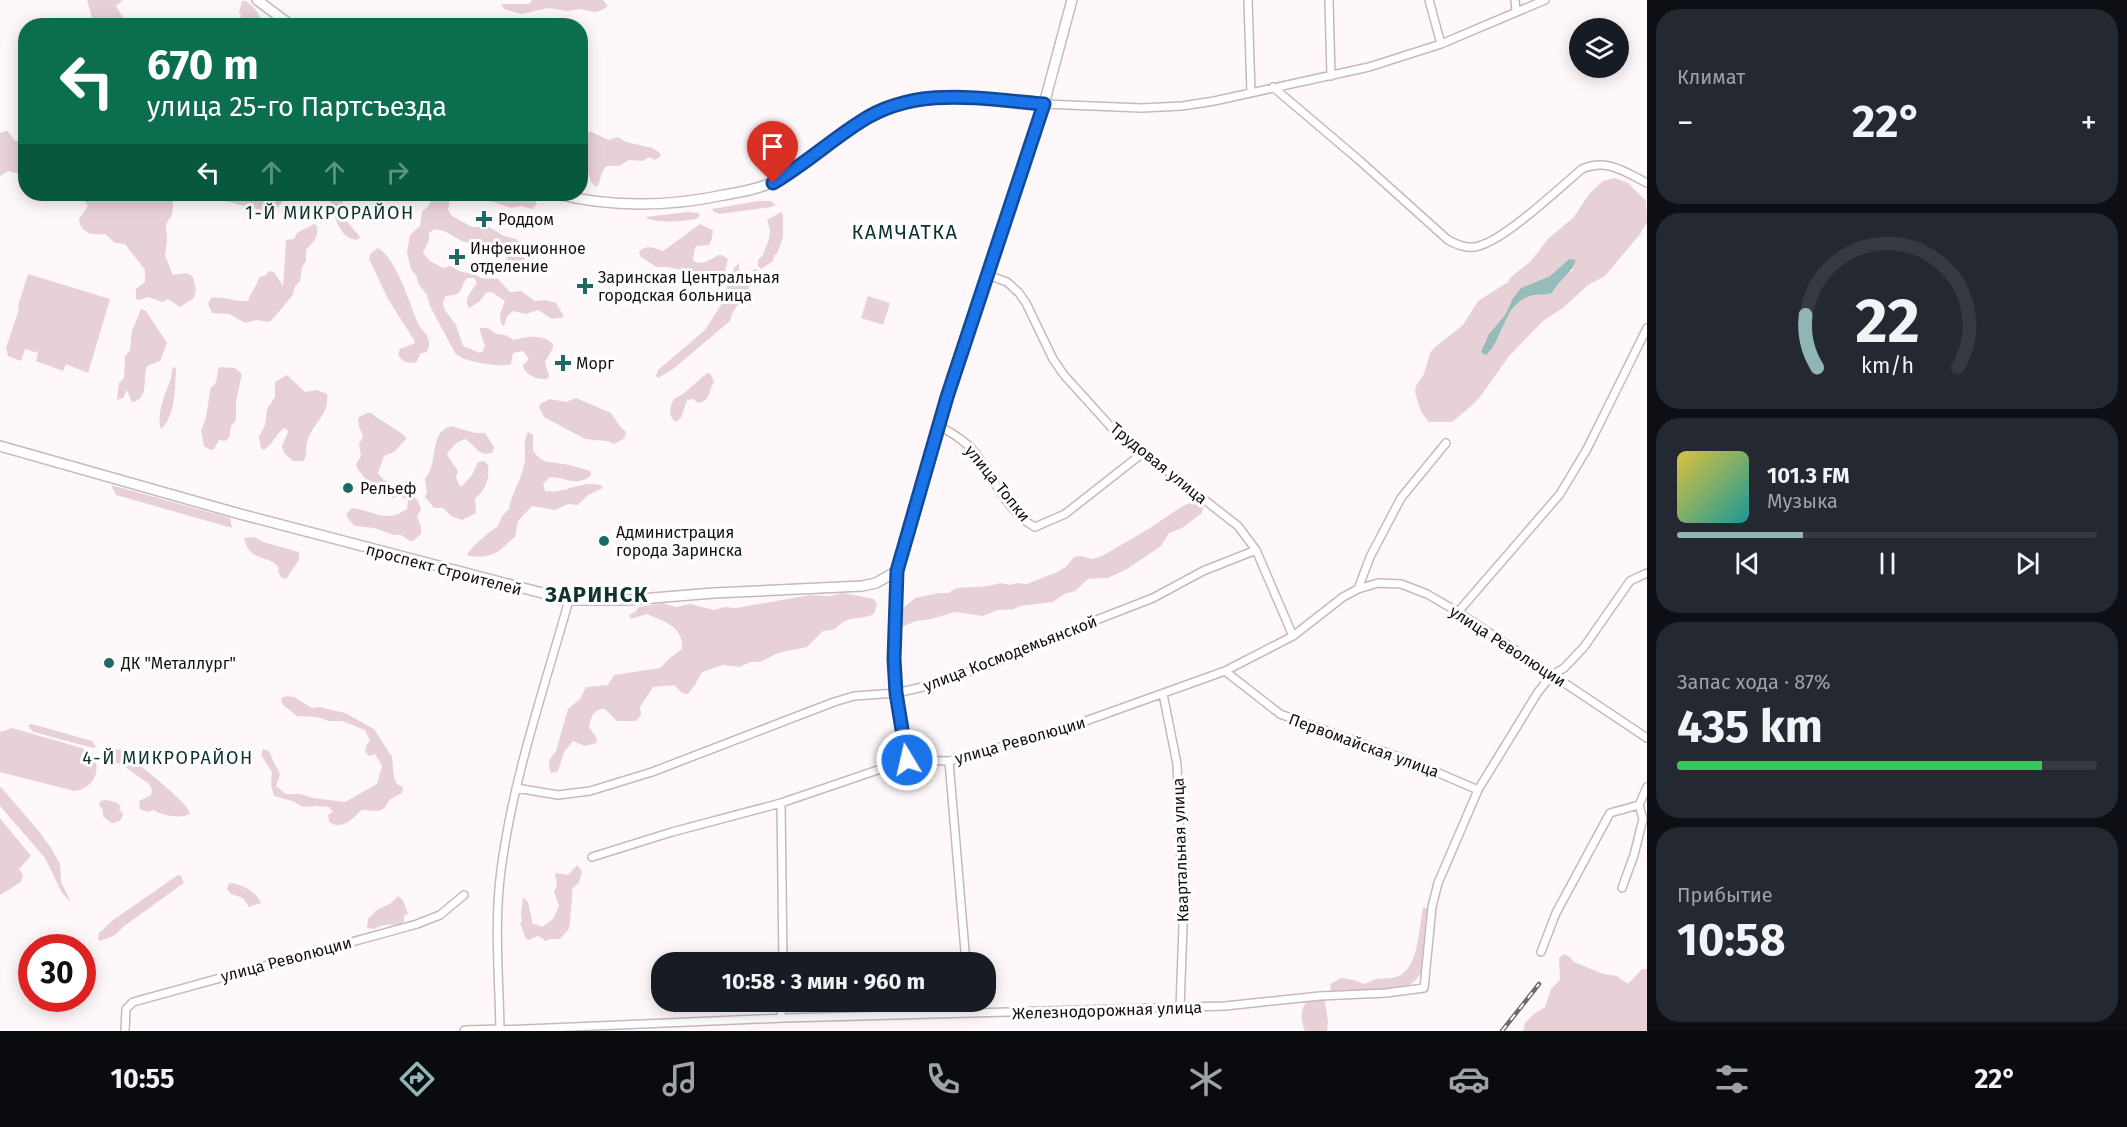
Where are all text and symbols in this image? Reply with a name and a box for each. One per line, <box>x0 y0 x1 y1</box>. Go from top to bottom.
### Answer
map controls <box>1569 18 1629 78</box>
button: layers <box>1569 18 1629 78</box>
text: 670 m <box>147 40 259 90</box>
icon: left <box>48 42 126 120</box>
text: Климат <box>1677 65 1745 89</box>
text: улица 25-го Партсъезда <box>147 91 447 123</box>
text: 22° <box>1852 95 1922 149</box>
text: − <box>1677 103 1694 143</box>
text: + <box>2081 103 2097 143</box>
pin <box>747 121 798 183</box>
icon: arrive <box>756 130 789 163</box>
icon: left <box>192 156 225 189</box>
icon: ahead <box>255 156 288 189</box>
icon: ahead <box>318 156 351 189</box>
icon: right <box>381 156 414 189</box>
district label: 1-Й МИКРОРАЙОН <box>245 202 415 224</box>
marker: Роддом <box>475 210 493 228</box>
place label: Роддом <box>498 210 554 229</box>
district label: КАМЧАТКА <box>851 220 959 244</box>
place label: Инфекционное отделение <box>470 239 586 276</box>
marker: Инфекционное отделение <box>448 248 466 266</box>
place label: Заринская Центральная городская больница <box>598 268 780 305</box>
marker: Заринская Центральная городская больница <box>576 277 594 295</box>
text: 22 <box>1855 284 1919 359</box>
marker: Морг <box>554 354 572 372</box>
place label: Морг <box>576 354 614 373</box>
text: km/h <box>1860 354 1914 380</box>
street label: Трудовая улица <box>1107 419 1211 508</box>
street label: улица Топки <box>961 441 1034 525</box>
text: 101.3 FM <box>1767 462 1850 489</box>
place label: Рельеф <box>360 479 417 498</box>
marker: Рельеф <box>341 481 355 495</box>
text: Музыка <box>1767 489 1838 513</box>
place label: Администрация города Заринска <box>616 523 742 560</box>
marker: Администрация города Заринска <box>597 534 611 548</box>
street label: проспект Строителей <box>364 540 524 599</box>
icon: previous <box>1731 547 1764 580</box>
icon: pause <box>1871 547 1904 580</box>
icon: next <box>2011 547 2044 580</box>
district label: ЗАРИНСК <box>544 581 649 608</box>
street label: улица Революции <box>1446 602 1569 691</box>
street label: улица Космодемьянской <box>921 612 1100 695</box>
place label: ДК "Металлург" <box>120 654 236 673</box>
marker: ДК "Металлург" <box>102 656 116 670</box>
text: Запас хода · 87% <box>1677 670 1831 694</box>
text: 435 km <box>1677 700 1823 754</box>
street label: Первомайская улица <box>1286 709 1442 781</box>
street label: улица Революции <box>953 713 1088 768</box>
position arrow <box>875 728 939 792</box>
district label: 4-Й МИКРОРАЙОН <box>82 747 254 769</box>
street label: Квартальная улица <box>1168 777 1193 923</box>
text: Прибытие <box>1677 883 1773 907</box>
text: 10:58 <box>1677 913 1786 967</box>
street label: улица Революции <box>219 933 354 986</box>
speed limit sign: 30 <box>18 934 96 1012</box>
text: 10:58 · 3 мин · 960 m <box>722 968 925 995</box>
street label: Железнодорожная улица <box>1012 998 1202 1023</box>
icon: directions <box>396 1058 438 1100</box>
icon: music <box>659 1058 701 1100</box>
icon: phone <box>922 1058 964 1100</box>
icon: climate <box>1185 1058 1227 1100</box>
icon: car <box>1448 1058 1490 1100</box>
icon: filters <box>1711 1058 1753 1100</box>
text: 10:55 <box>111 1063 174 1095</box>
text: 22° <box>1974 1063 2016 1095</box>

